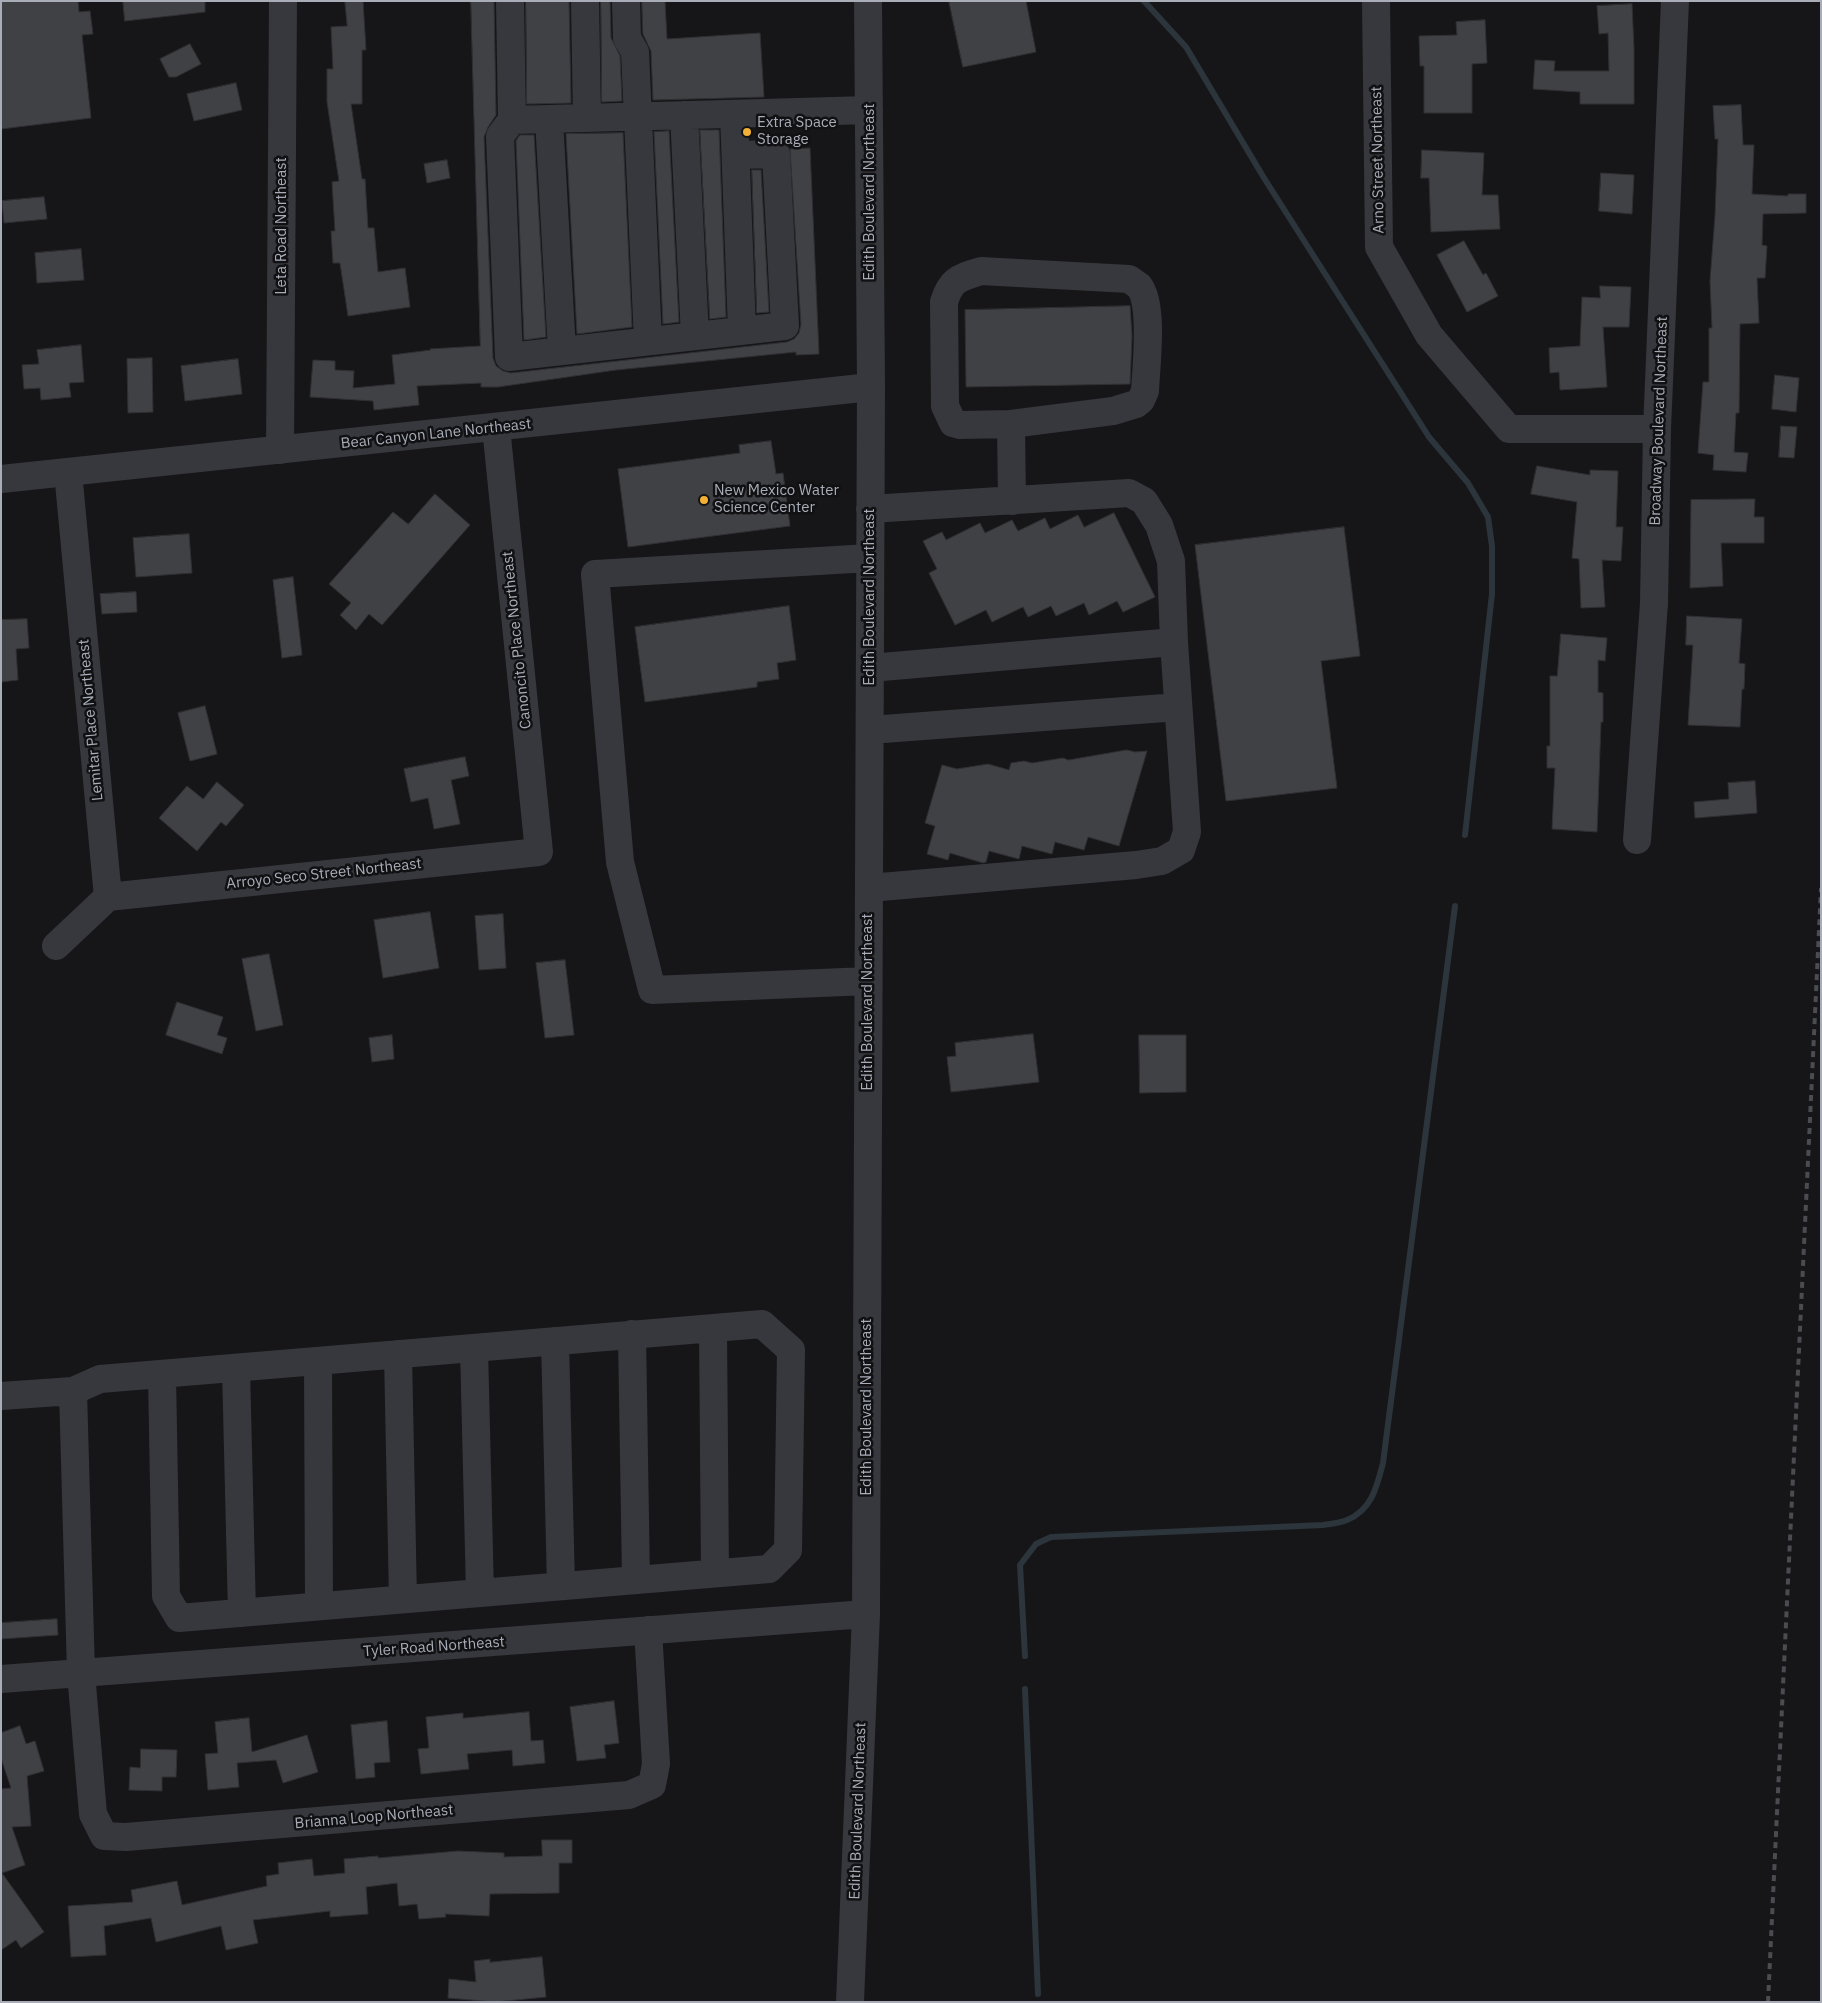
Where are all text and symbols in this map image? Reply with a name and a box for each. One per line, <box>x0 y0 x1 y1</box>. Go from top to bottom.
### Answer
street label: Arno Street Northeast <box>1368 86 1388 234</box>
street label: Edith Boulevard Northeast <box>861 103 879 281</box>
place label: Extra Space Storage <box>757 114 837 149</box>
marker: Extra Space Storage <box>741 126 753 138</box>
street label: Leta Road Northeast <box>273 157 291 295</box>
street label: Broadway Boulevard Northeast <box>1646 316 1672 526</box>
street label: Bear Canyon Lane Northeast <box>340 415 532 453</box>
place label: New Mexico Water Science Center <box>714 482 839 517</box>
marker: New Mexico Water Science Center <box>698 494 710 506</box>
street label: Edith Boulevard Northeast <box>861 508 879 686</box>
street label: Canoncito Place Northeast <box>499 550 535 730</box>
street label: Lemitar Place Northeast <box>75 638 107 802</box>
street label: Arroyo Seco Street Northeast <box>225 855 423 893</box>
street label: Edith Boulevard Northeast <box>859 913 877 1091</box>
street label: Edith Boulevard Northeast <box>858 1318 876 1496</box>
street label: Tyler Road Northeast <box>363 1633 505 1661</box>
street label: Edith Boulevard Northeast <box>846 1722 870 1900</box>
street label: Brianna Loop Northeast <box>294 1801 454 1833</box>

